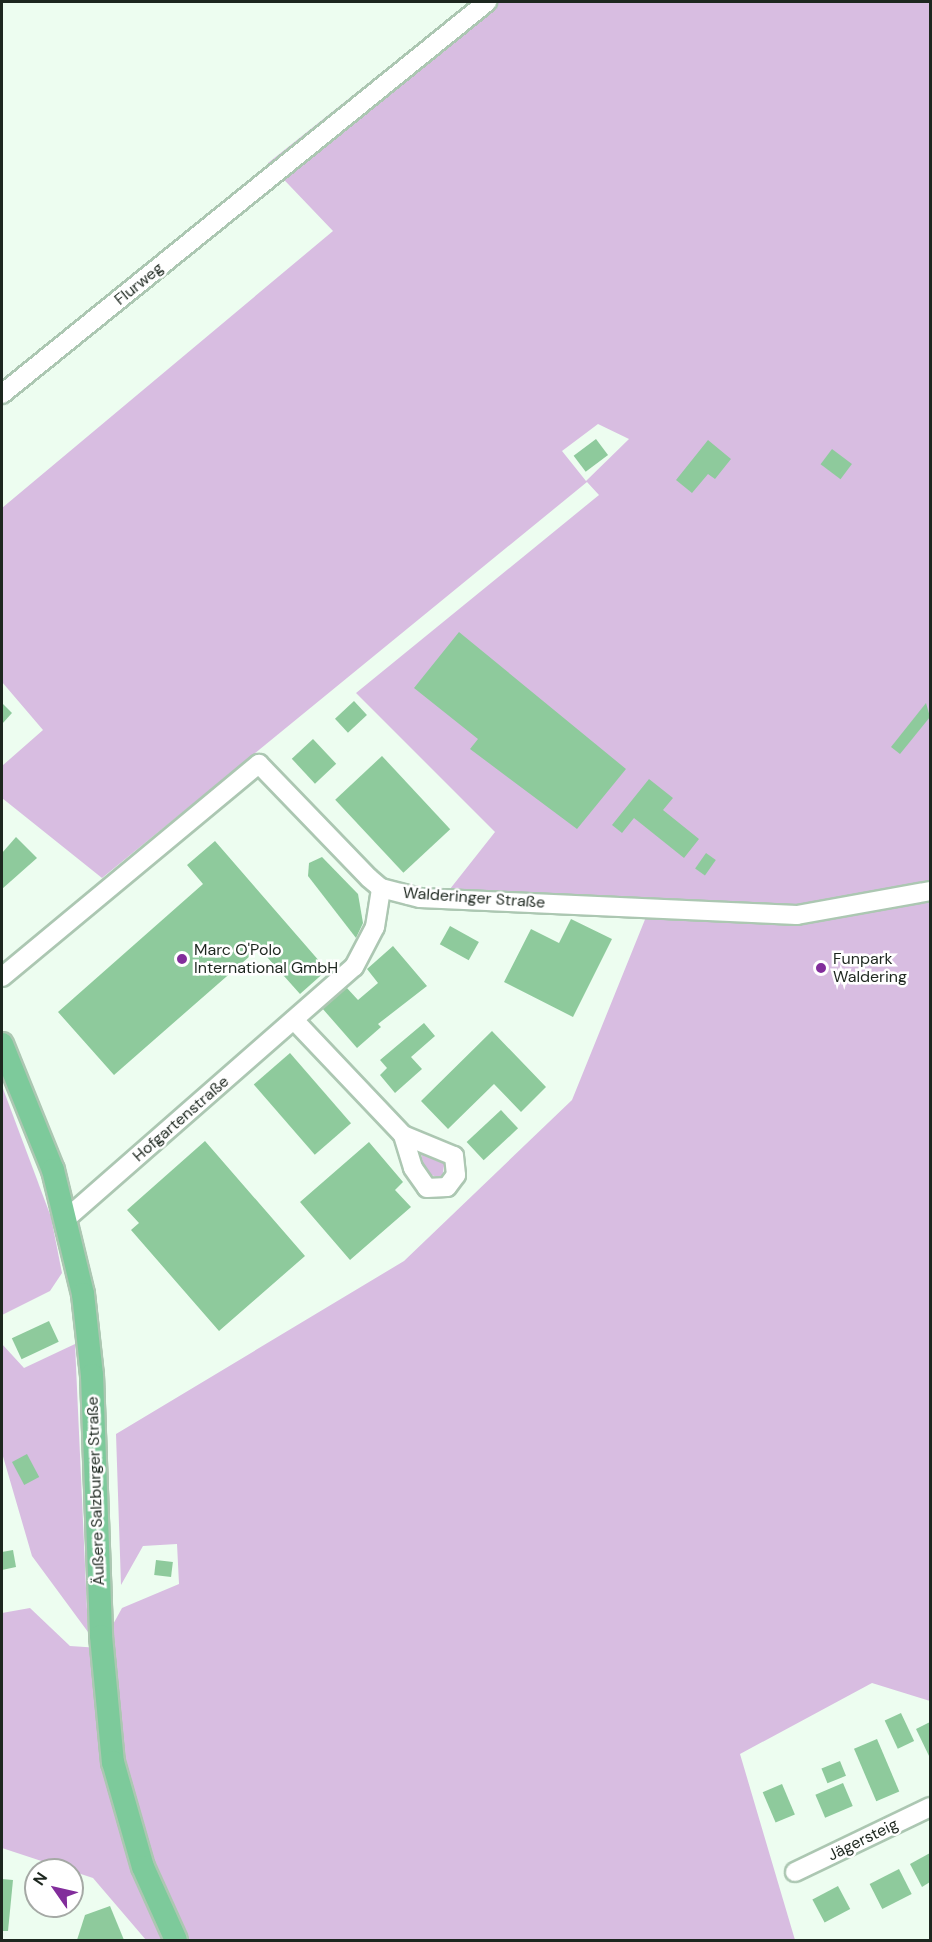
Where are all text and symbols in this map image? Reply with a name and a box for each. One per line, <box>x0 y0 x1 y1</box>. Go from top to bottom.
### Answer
street label: Flurweg <box>111 259 167 309</box>
street label: Walderinger Straße <box>402 883 546 913</box>
place label: Marc O'Polo International GmbH <box>194 940 338 978</box>
place label: Funpark Waldering <box>833 949 907 987</box>
marker: Marc O'Polo International GmbH <box>175 952 189 966</box>
marker: Funpark Waldering <box>814 961 828 975</box>
street label: Hofgartenstraße <box>129 1072 233 1166</box>
street label: Äußere Salzburger Straße <box>83 1396 109 1586</box>
street label: Jägersteig <box>825 1815 901 1865</box>
north arrow <box>24 1858 84 1918</box>
text: N <box>28 1868 52 1889</box>

